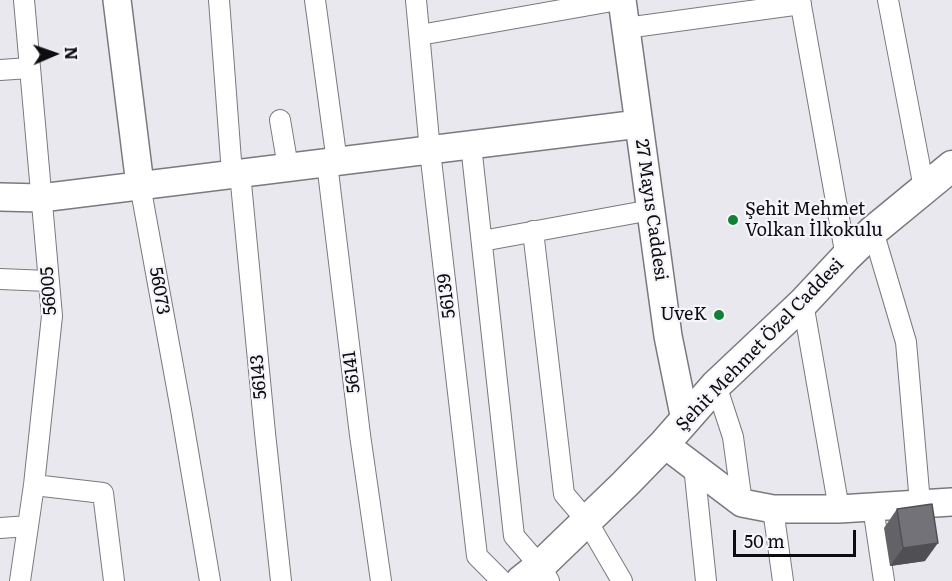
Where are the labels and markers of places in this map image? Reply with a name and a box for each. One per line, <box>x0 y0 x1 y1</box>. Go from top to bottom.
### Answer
place label: Şehit Mehmet Volkan İlkokulu <box>745 199 883 242</box>
marker: Şehit Mehmet Volkan İlkokulu <box>726 213 740 227</box>
place label: UveK <box>660 304 707 326</box>
marker: UveK <box>712 308 726 322</box>

